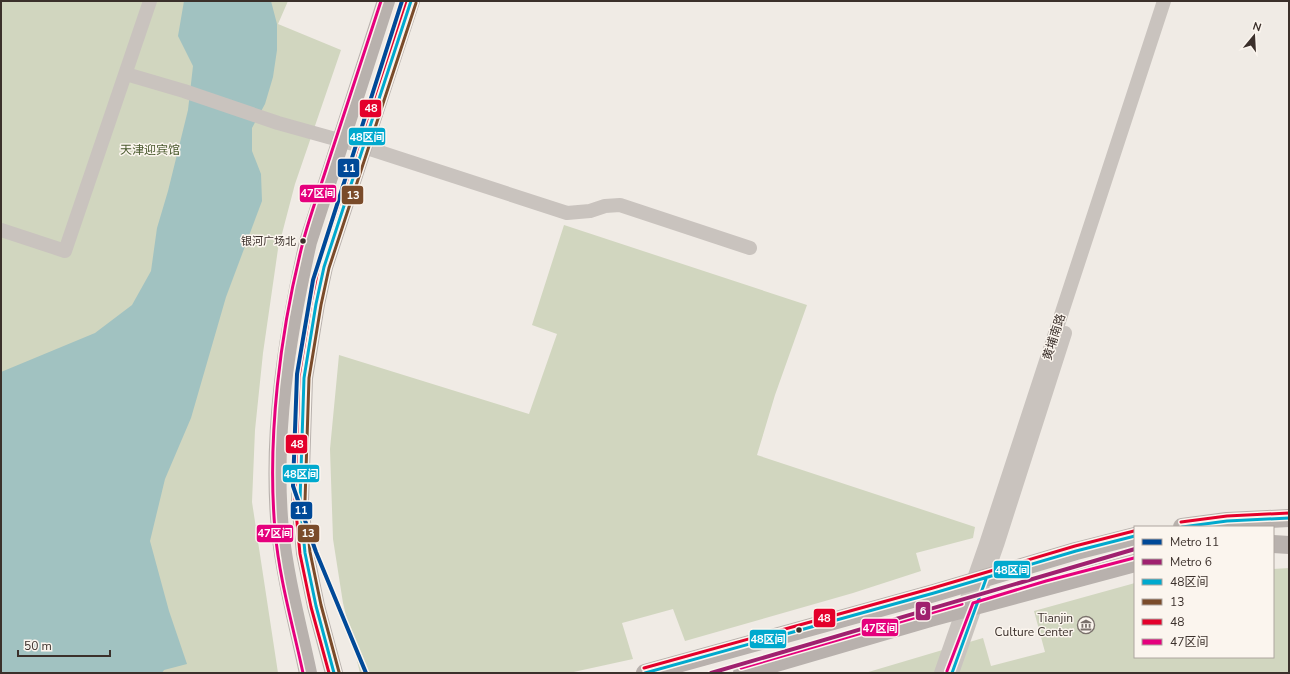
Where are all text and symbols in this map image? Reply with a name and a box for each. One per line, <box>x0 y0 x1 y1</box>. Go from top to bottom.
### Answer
north arrow <box>1234 16 1274 56</box>
text: N <box>1251 19 1263 35</box>
line badge: 48 <box>359 99 382 118</box>
text: 48 <box>364 101 378 116</box>
line badge: 48区间 <box>348 127 386 146</box>
text: 48区间 <box>349 130 385 145</box>
park label: 天津迎宾馆 <box>120 142 180 158</box>
line badge: 11 <box>337 158 360 178</box>
text: 11 <box>342 161 356 176</box>
line badge: 47区间 <box>299 184 337 203</box>
line badge: 13 <box>341 185 364 205</box>
text: 47区间 <box>300 186 336 201</box>
text: 13 <box>346 188 360 203</box>
place label: 银河广场北 <box>241 234 296 249</box>
marker: 银河广场北 <box>298 236 308 246</box>
street label: 黄埔南路 <box>1039 312 1069 362</box>
line badge: 48 <box>285 434 308 454</box>
text: 48 <box>290 437 304 452</box>
line badge: 48区间 <box>282 464 320 483</box>
text: 48区间 <box>283 467 319 482</box>
line badge: 11 <box>290 501 313 520</box>
text: 11 <box>294 503 308 518</box>
line badge: 47区间 <box>256 524 294 543</box>
line badge: 13 <box>297 524 320 543</box>
text: 47区间 <box>257 526 293 541</box>
text: 13 <box>301 526 315 541</box>
legend <box>1134 526 1274 658</box>
text: Metro 11 <box>1170 534 1219 550</box>
text: Metro 6 <box>1170 554 1212 570</box>
line badge: 48区间 <box>993 560 1031 579</box>
text: 48区间 <box>994 563 1030 578</box>
text: 48区间 <box>1170 574 1208 590</box>
text: 13 <box>1170 594 1184 610</box>
line badge: 6 <box>915 601 931 621</box>
text: 6 <box>920 604 927 619</box>
line badge: 48 <box>813 608 836 628</box>
place label: Tianjin Culture Center <box>995 610 1074 640</box>
text: 48 <box>817 611 831 626</box>
text: 48 <box>1170 614 1184 630</box>
museum icon: Tianjin Culture Center <box>1076 615 1096 635</box>
line badge: 47区间 <box>861 618 899 637</box>
text: 47区间 <box>862 621 898 636</box>
unlabelled marker <box>794 625 804 635</box>
line badge: 48区间 <box>749 629 787 649</box>
scale bar <box>18 632 110 658</box>
text: 48区间 <box>750 632 786 647</box>
text: 47区间 <box>1170 634 1208 650</box>
text: 50 m <box>24 638 52 654</box>

